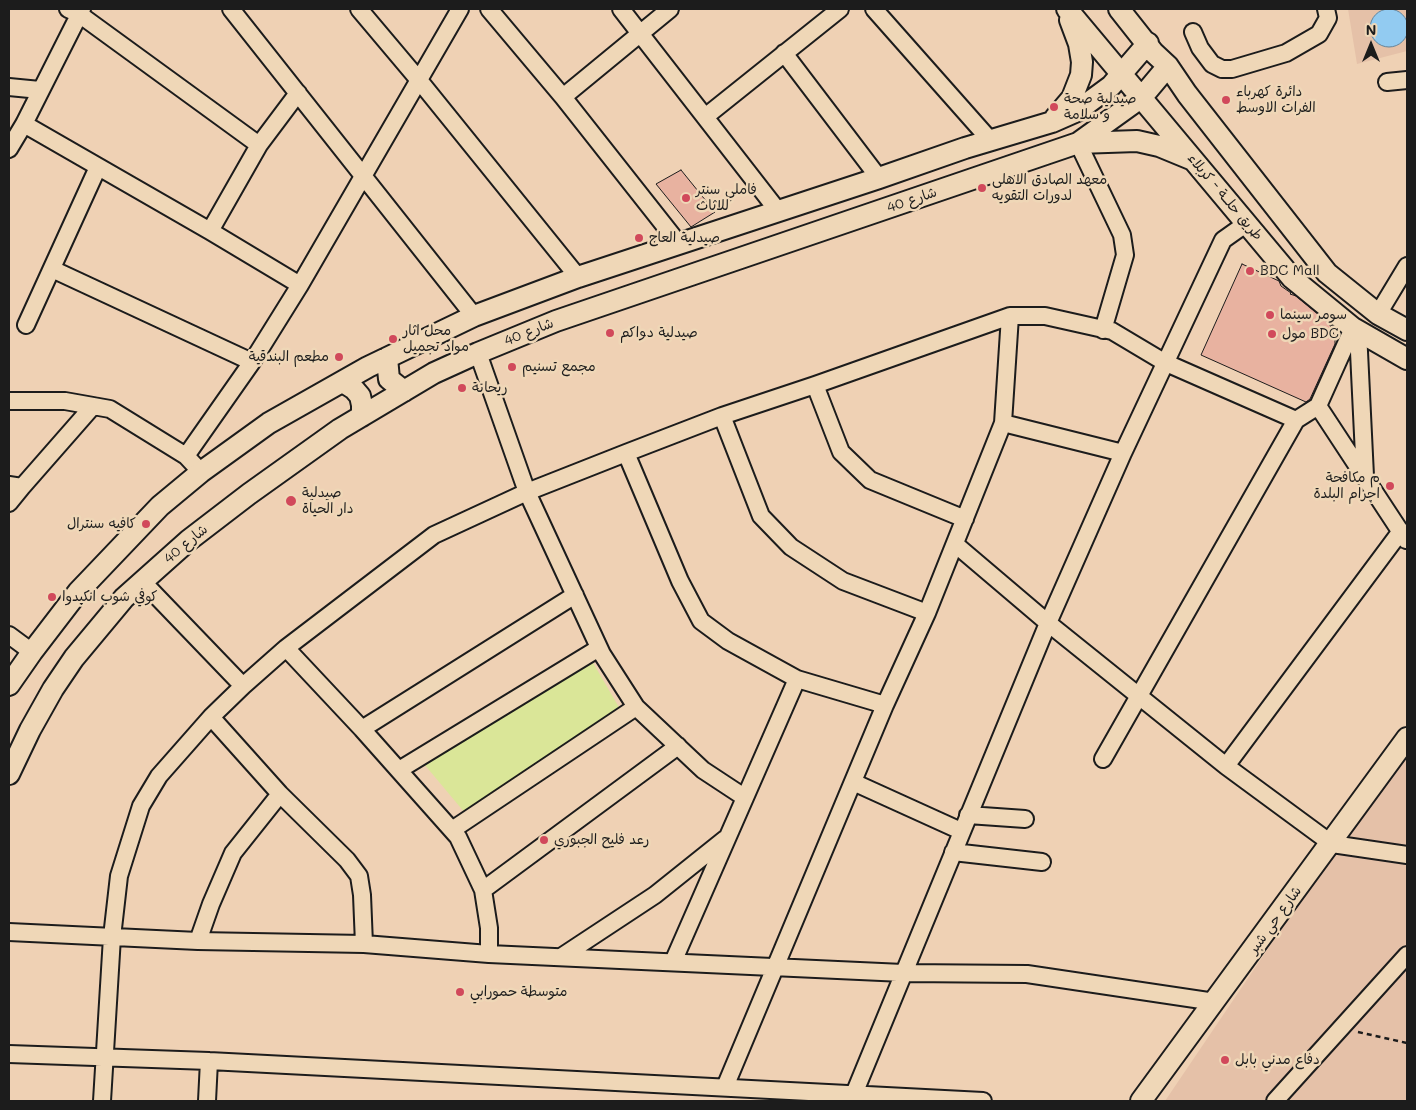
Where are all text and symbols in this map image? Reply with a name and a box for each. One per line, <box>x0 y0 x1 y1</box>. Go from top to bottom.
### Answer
north arrow <box>1346 20 1396 70</box>
text: N <box>1366 20 1376 39</box>
place label: دائرة كهرباء الفرات الاوسط <box>1236 84 1316 116</box>
place label: صيدلية صحة و سلامة <box>1064 91 1136 124</box>
marker: دائرة كهرباء الفرات الاوسط <box>1220 94 1232 106</box>
marker: صيدلية صحة و سلامة <box>1048 101 1060 113</box>
street label: طريق حلــة - كربلاء <box>1184 150 1266 244</box>
place label: معهد الصادق الاهلي لدورات التقويه <box>992 172 1107 204</box>
place label: فاملي سنتر للاثاث <box>696 182 757 214</box>
marker: معهد الصادق الاهلي لدورات التقويه <box>976 182 988 194</box>
street label: شارع 40 <box>885 184 939 216</box>
marker: فاملي سنتر للاثاث <box>680 192 692 204</box>
place label: صيدلية العاج <box>649 230 720 246</box>
marker: صيدلية العاج <box>633 232 645 244</box>
place label: BDC Mall <box>1260 263 1320 279</box>
marker: BDC Mall <box>1244 265 1256 277</box>
place label: سومر سينما <box>1280 307 1347 323</box>
marker: سومر سينما <box>1264 309 1276 321</box>
street label: شارع 40 <box>502 315 556 349</box>
place label: محل اثار مواد تجميل <box>403 323 469 356</box>
place label: صيدلية دواكم <box>620 325 698 341</box>
place label: مول BDC <box>1282 326 1339 342</box>
marker: صيدلية دواكم <box>604 327 616 339</box>
marker: مول BDC <box>1266 328 1278 340</box>
marker: محل اثار مواد تجميل <box>387 333 399 345</box>
place label: مطعم البندقية <box>249 349 329 365</box>
marker: مطعم البندقية <box>333 351 345 363</box>
place label: مجمع تسنيم <box>522 359 596 375</box>
marker: مجمع تسنيم <box>506 361 518 373</box>
place label: ريحانة <box>472 380 508 396</box>
marker: ريحانة <box>456 382 468 394</box>
place label: م مكافحة اجرام البلدة <box>1314 470 1380 502</box>
marker: م مكافحة اجرام البلدة <box>1384 480 1396 492</box>
place label: صيدلية دار الحياة <box>302 485 353 518</box>
marker: صيدلية دار الحياة <box>284 494 298 508</box>
place label: كافيه سنترال <box>67 516 136 532</box>
marker: كافيه سنترال <box>140 518 152 530</box>
street label: شارع 40 <box>161 521 211 567</box>
place label: كوفي شوب انكيدوا <box>62 589 158 605</box>
marker: كوفي شوب انكيدوا <box>46 591 58 603</box>
place label: رعد فليح الجبوري <box>554 832 649 848</box>
marker: رعد فليح الجبوري <box>538 834 550 846</box>
street label: شارع حي شبر <box>1245 883 1305 957</box>
place label: متوسطة حمورابي <box>470 984 567 1000</box>
marker: متوسطة حمورابي <box>454 986 466 998</box>
place label: دفاع مدني بابل <box>1235 1052 1320 1068</box>
marker: دفاع مدني بابل <box>1219 1054 1231 1066</box>

